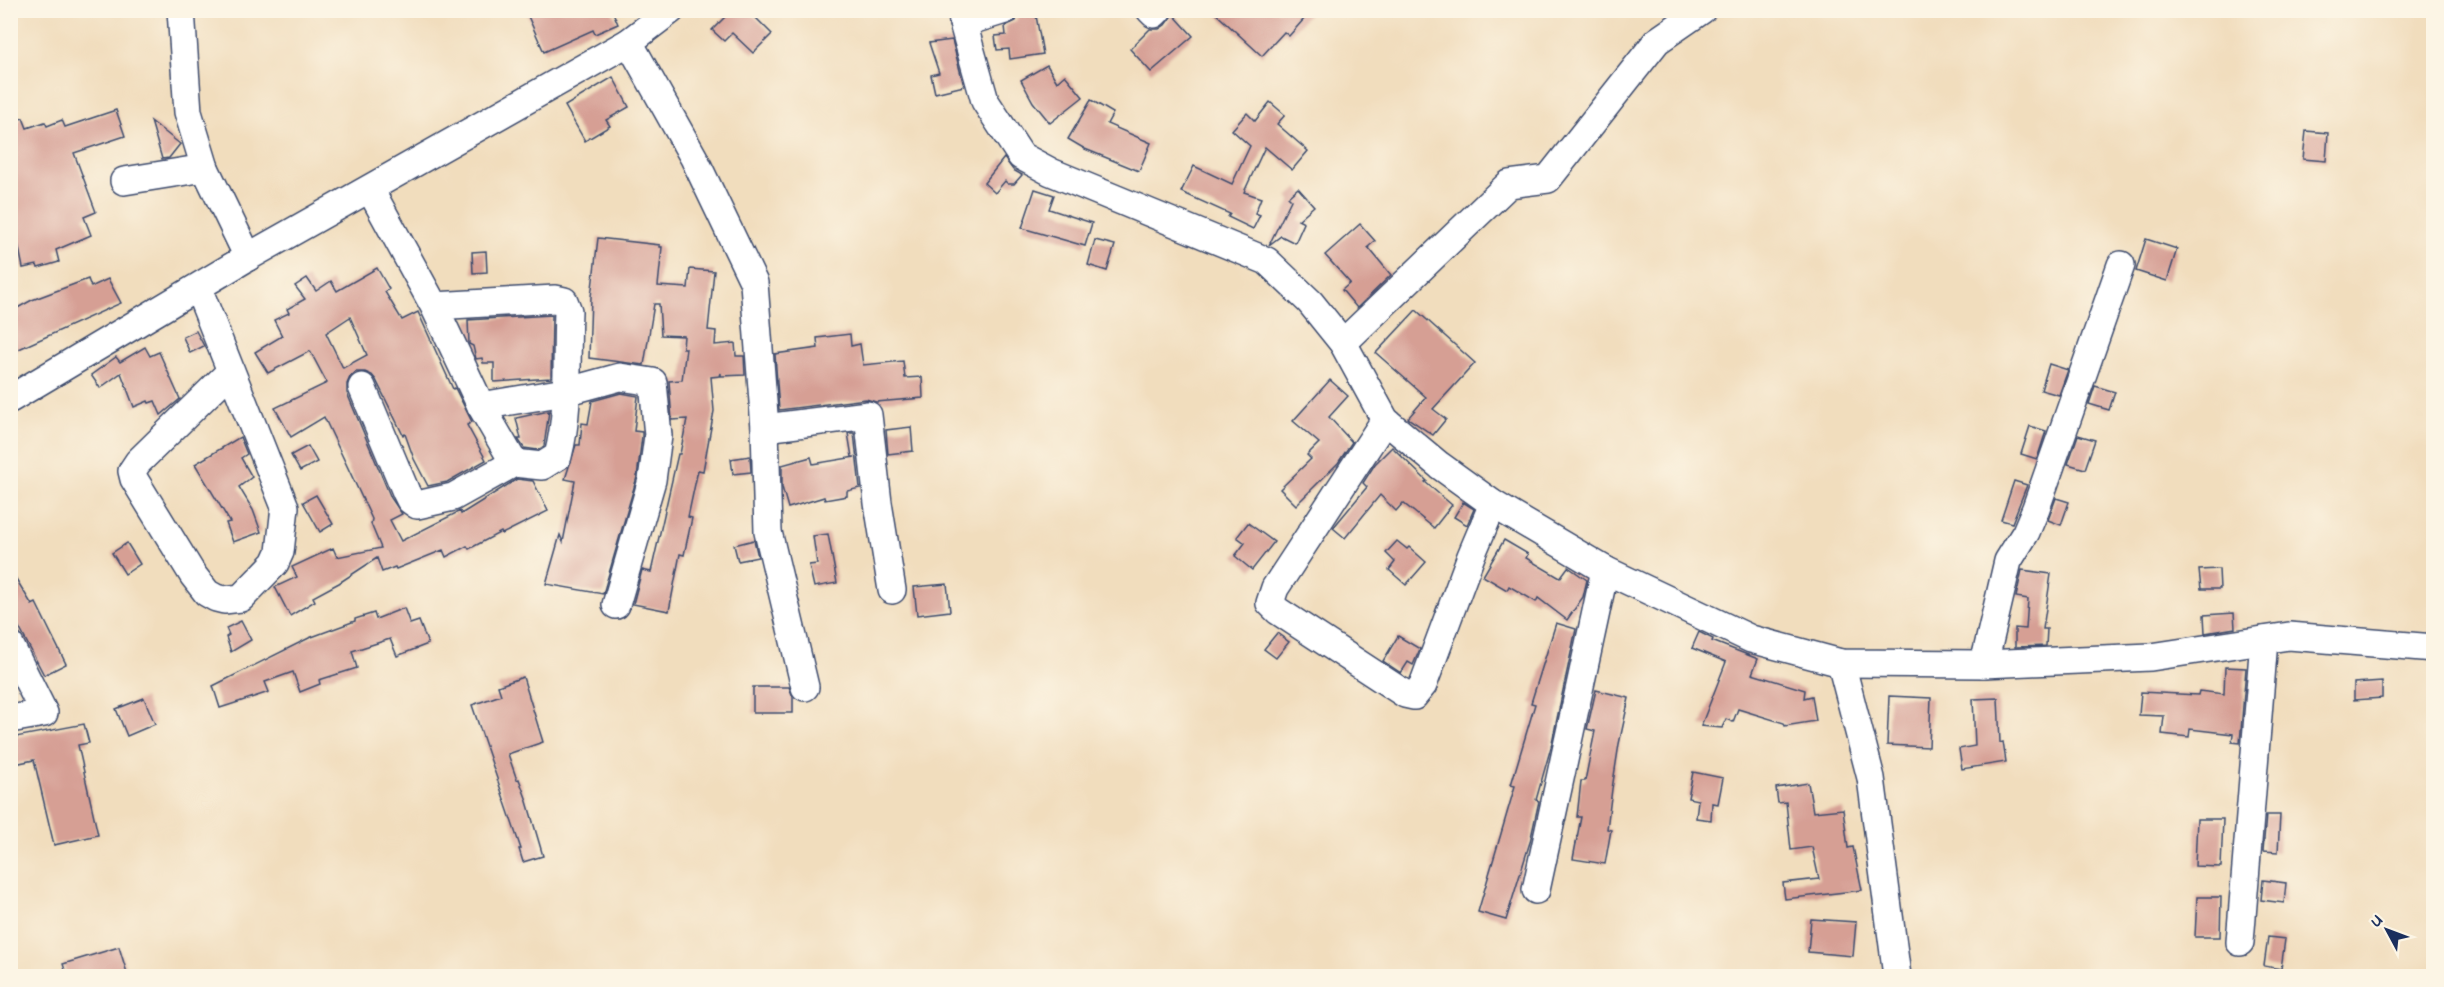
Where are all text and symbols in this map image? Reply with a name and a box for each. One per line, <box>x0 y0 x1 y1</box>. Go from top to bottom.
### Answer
north arrow <box>2357 900 2417 960</box>
text: U <box>2365 910 2388 931</box>

